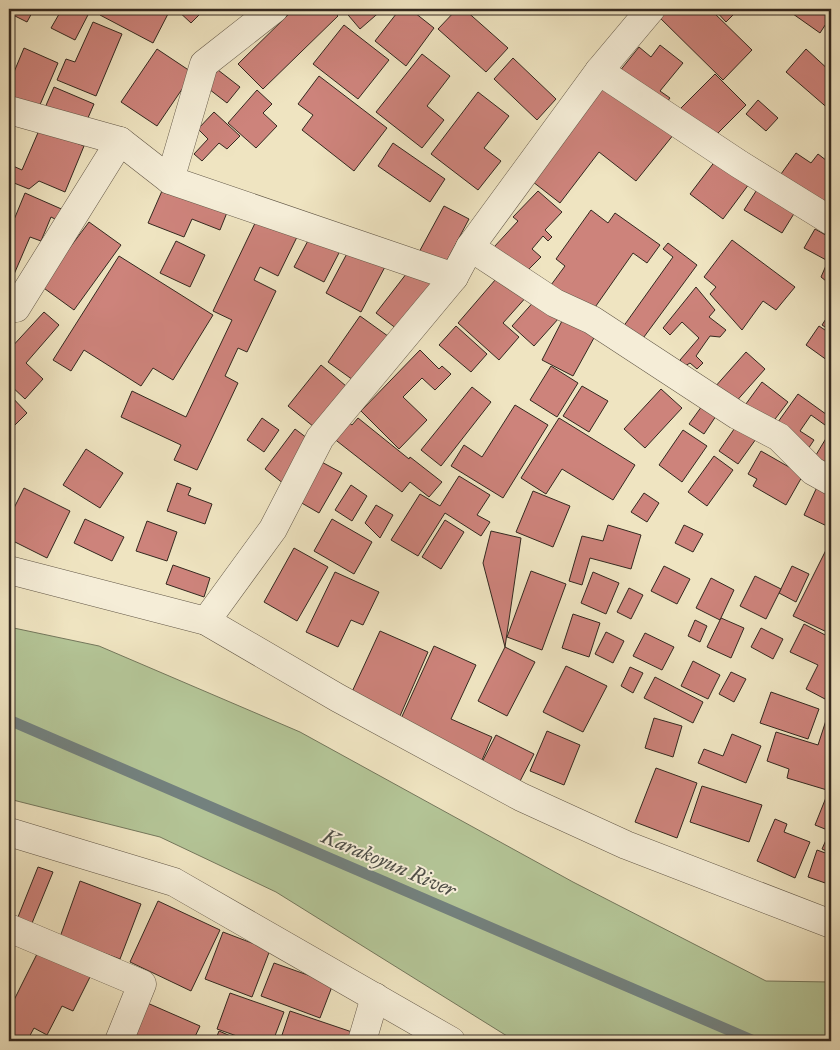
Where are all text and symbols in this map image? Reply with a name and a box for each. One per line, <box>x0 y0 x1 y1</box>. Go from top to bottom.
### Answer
water label: Karakoyun River <box>317 823 461 903</box>

